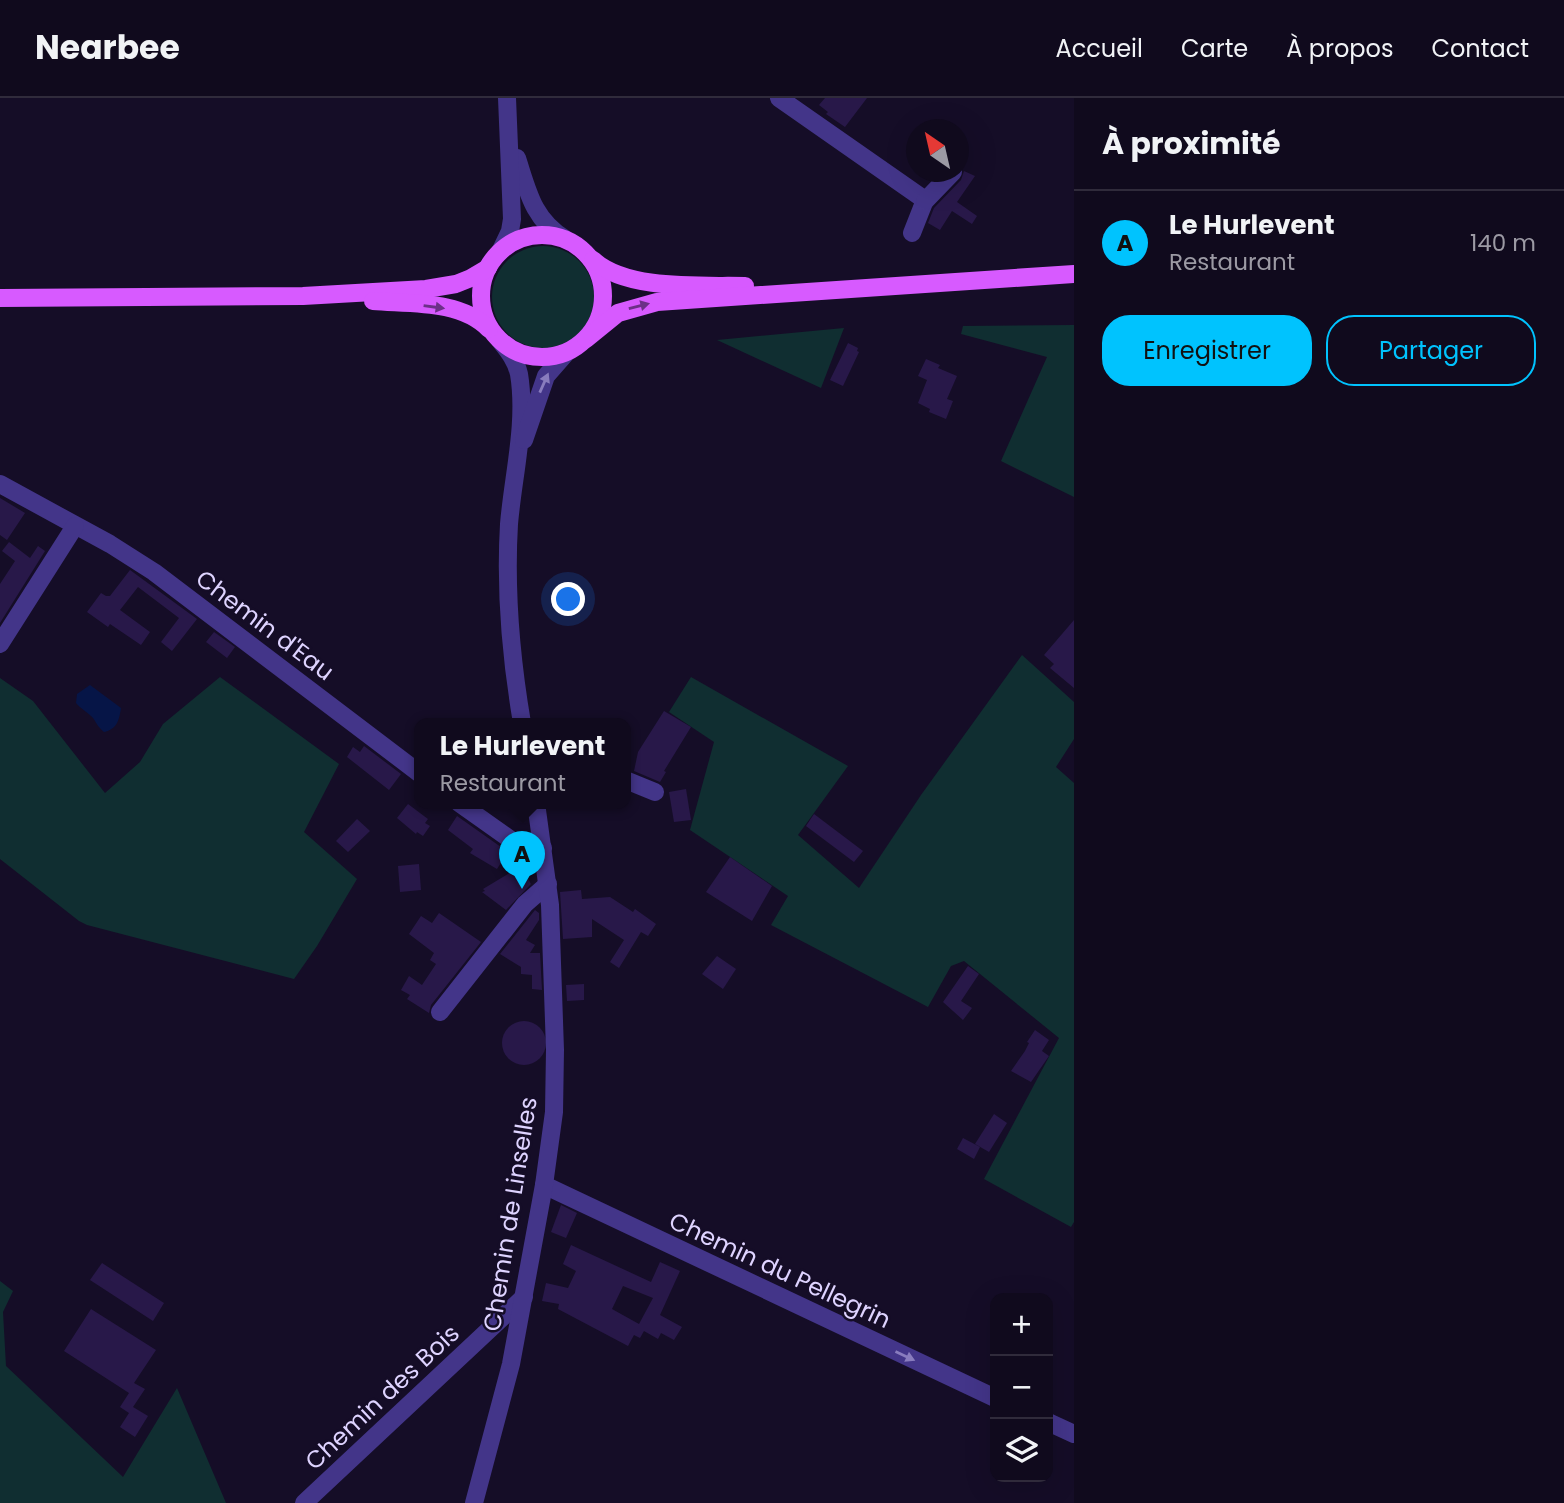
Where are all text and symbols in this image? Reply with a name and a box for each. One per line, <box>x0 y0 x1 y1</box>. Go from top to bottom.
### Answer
text: Nearbee <box>35 24 180 71</box>
text: Accueil <box>1056 32 1143 65</box>
text: Carte <box>1181 32 1248 65</box>
text: À propos <box>1286 32 1393 65</box>
text: Contact <box>1431 32 1529 65</box>
north arrow <box>906 119 969 182</box>
text: À proximité <box>1102 122 1281 165</box>
text: Le Hurlevent <box>1169 207 1335 243</box>
text: A <box>1117 227 1133 259</box>
text: 140 m <box>1470 227 1536 259</box>
text: Restaurant <box>1169 246 1295 278</box>
one-way arrow <box>423 301 445 312</box>
one-way arrow <box>628 301 650 312</box>
button: Enregistrer <box>1102 315 1312 386</box>
button: Partager <box>1326 315 1536 386</box>
one-way arrow <box>538 373 550 393</box>
street label: Chemin d'Eau <box>189 562 341 688</box>
your location <box>551 582 585 616</box>
popup <box>414 718 631 809</box>
text: Le Hurlevent <box>440 728 605 764</box>
text: Restaurant <box>440 767 566 799</box>
pin: A <box>499 831 545 889</box>
street label: Chemin de Linselles <box>475 1094 545 1334</box>
street label: Chemin du Pellegrin <box>664 1204 896 1336</box>
map controls <box>990 1293 1053 1482</box>
button: + <box>990 1293 1053 1356</box>
street label: Chemin des Bois <box>298 1317 466 1477</box>
one-way arrow <box>895 1350 915 1362</box>
button: − <box>990 1356 1053 1419</box>
button: layers <box>990 1419 1053 1482</box>

